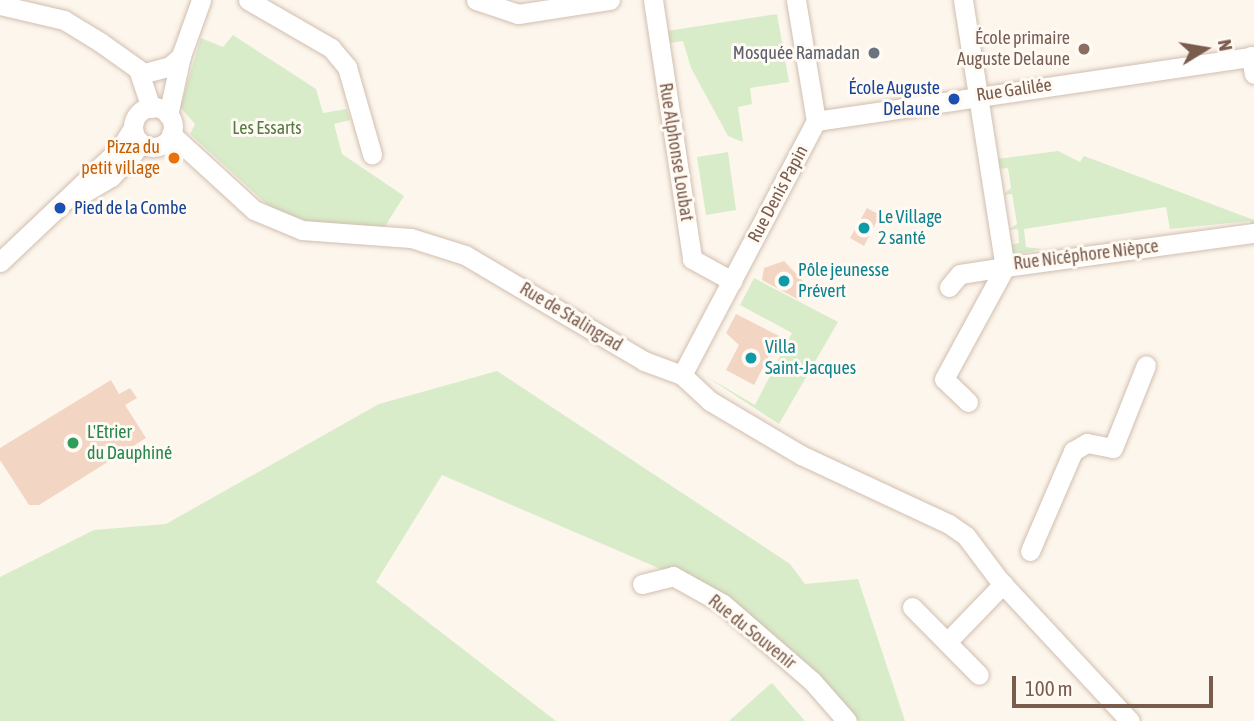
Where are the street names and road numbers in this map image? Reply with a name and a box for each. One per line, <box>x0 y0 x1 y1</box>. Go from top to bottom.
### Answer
street label: Rue Galilée <box>975 74 1053 106</box>
street label: Rue Alphonse Loubat <box>654 81 698 223</box>
street label: Rue Denis Papin <box>743 142 813 246</box>
street label: Rue Nicéphore Nièpce <box>1012 235 1160 275</box>
street label: Rue de Stalingrad <box>516 278 626 356</box>
street label: Rue du Souvenir <box>704 590 800 674</box>

